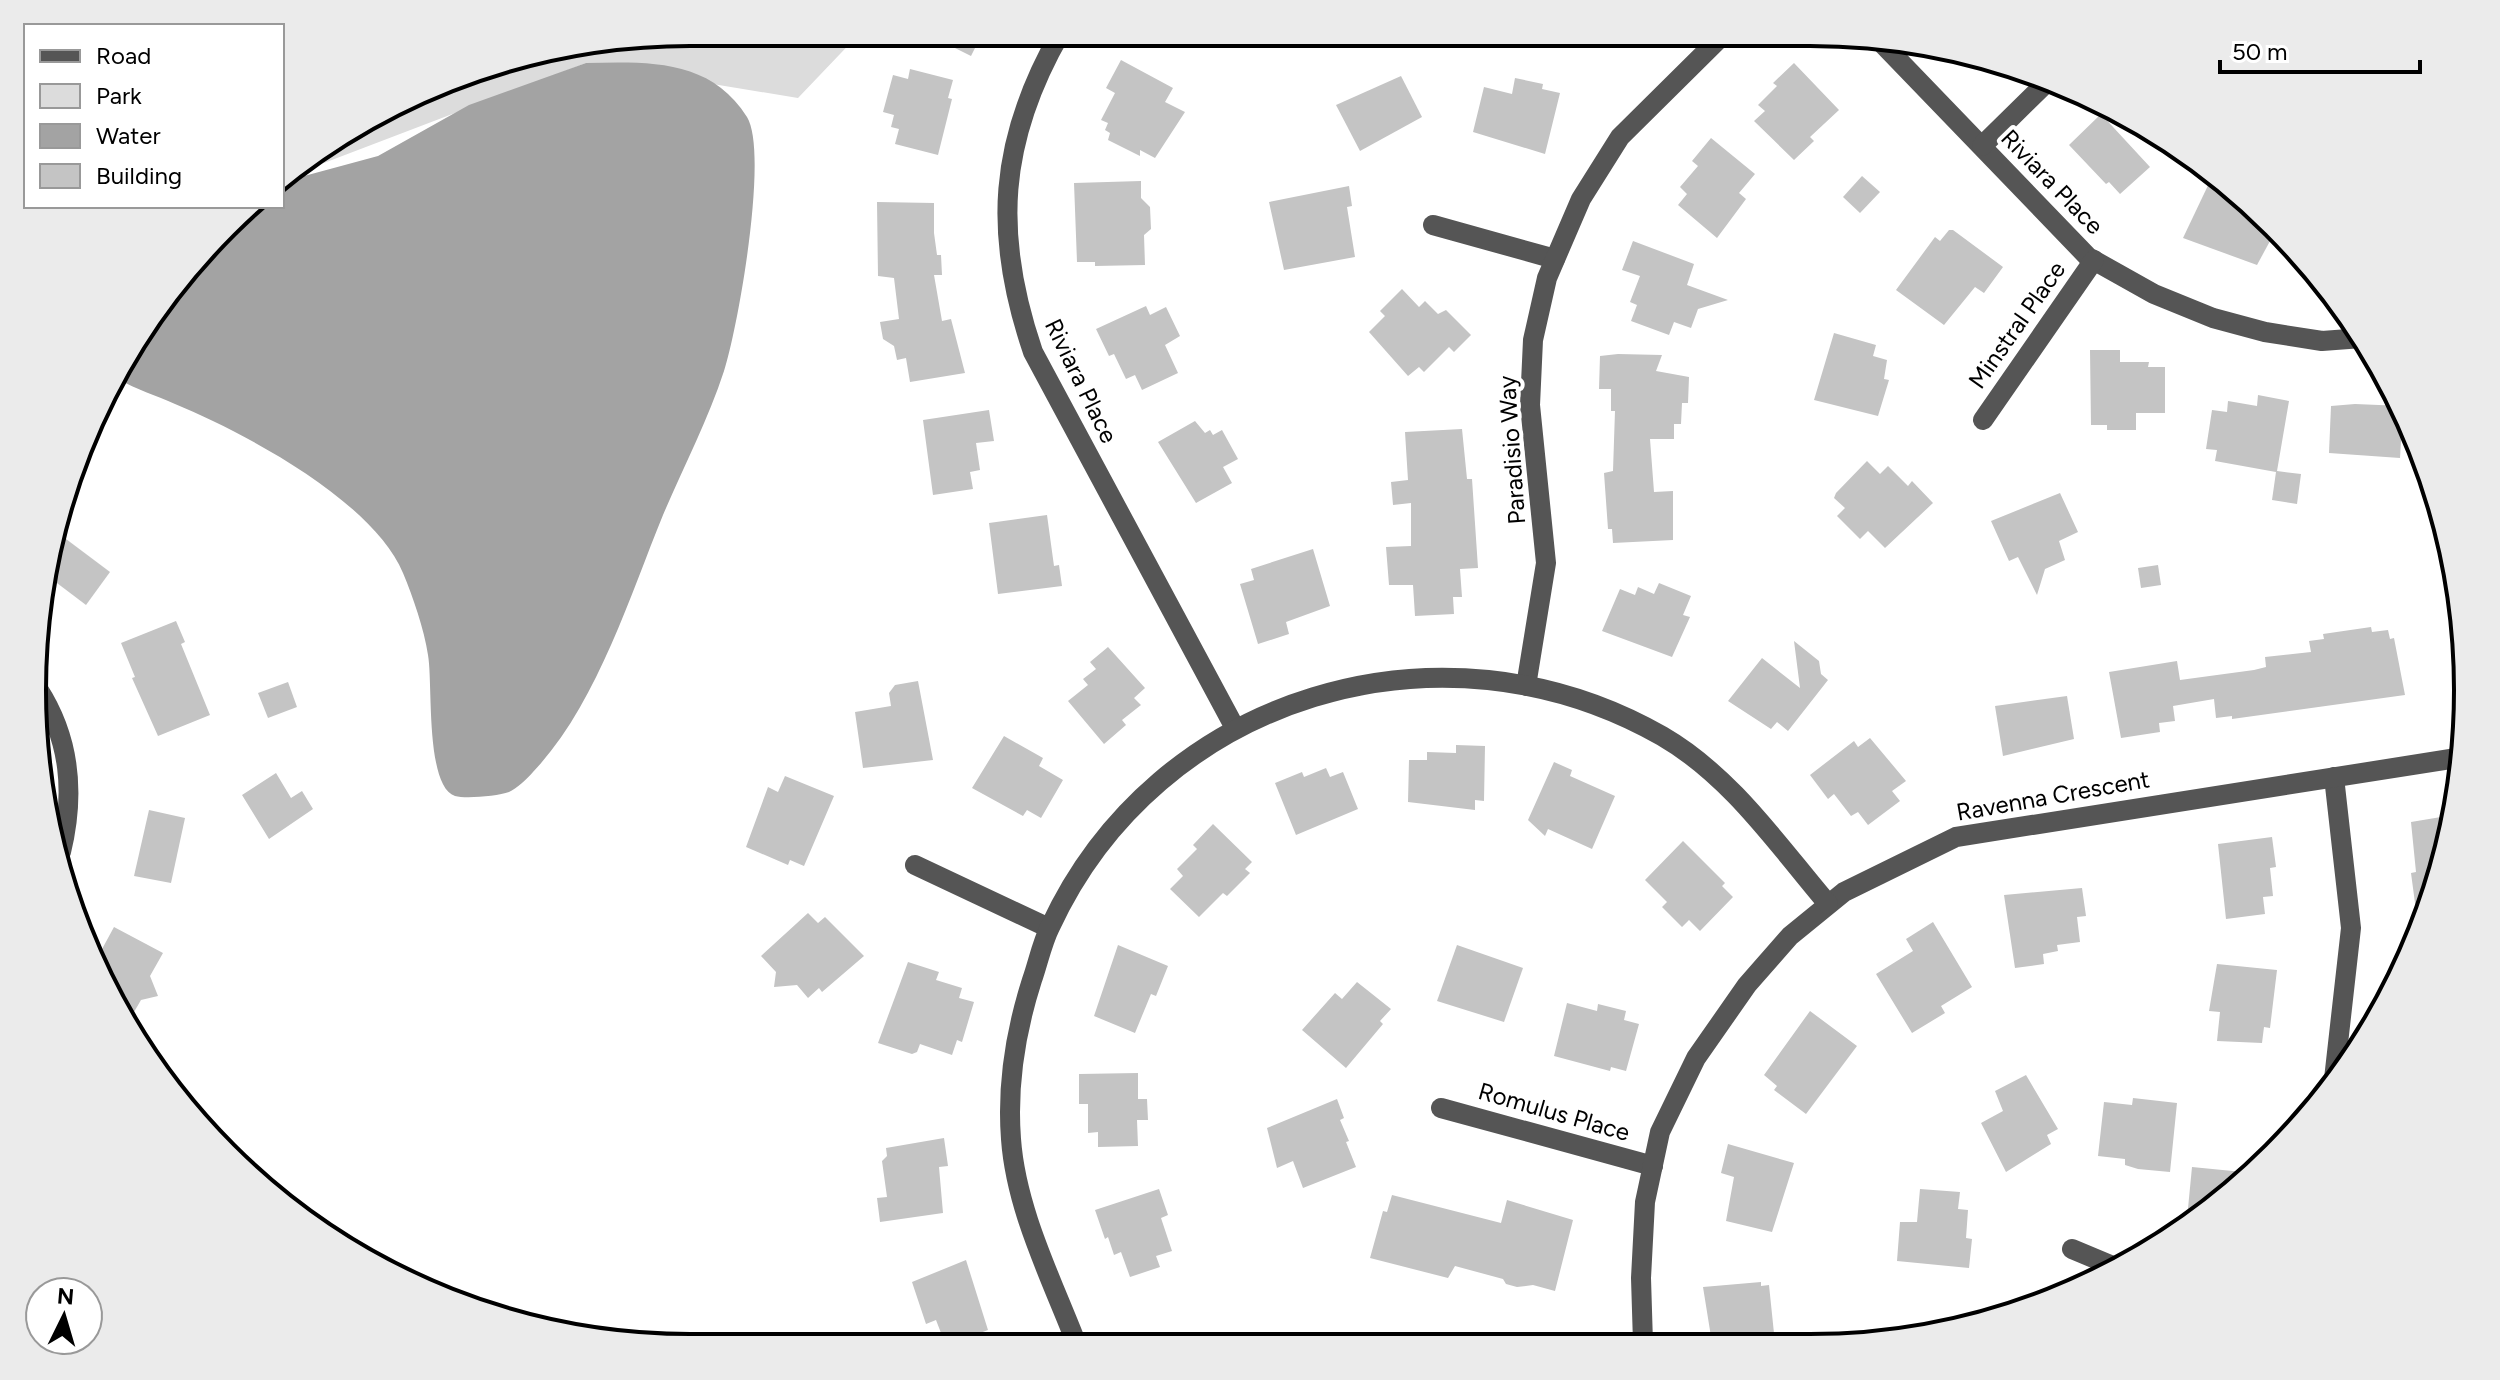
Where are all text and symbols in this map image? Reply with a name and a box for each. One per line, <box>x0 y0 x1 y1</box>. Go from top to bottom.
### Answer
legend <box>24 24 284 208</box>
scale bar <box>2220 24 2420 74</box>
text: 50 m <box>2232 37 2288 66</box>
text: Road <box>96 41 151 70</box>
text: Park <box>96 81 142 110</box>
text: Water <box>96 121 161 150</box>
street label: Riviara Place <box>1995 123 2110 240</box>
text: Building <box>96 161 182 190</box>
street label: Minstral Place <box>1962 256 2071 394</box>
street label: Riviara Place <box>1039 314 1124 448</box>
street label: Paradisio Way <box>1492 374 1531 525</box>
street label: Ravenna Crescent <box>1954 764 2152 827</box>
street label: Romulus Place <box>1475 1076 1633 1147</box>
north arrow <box>24 1276 104 1356</box>
text: N <box>56 1282 75 1311</box>

